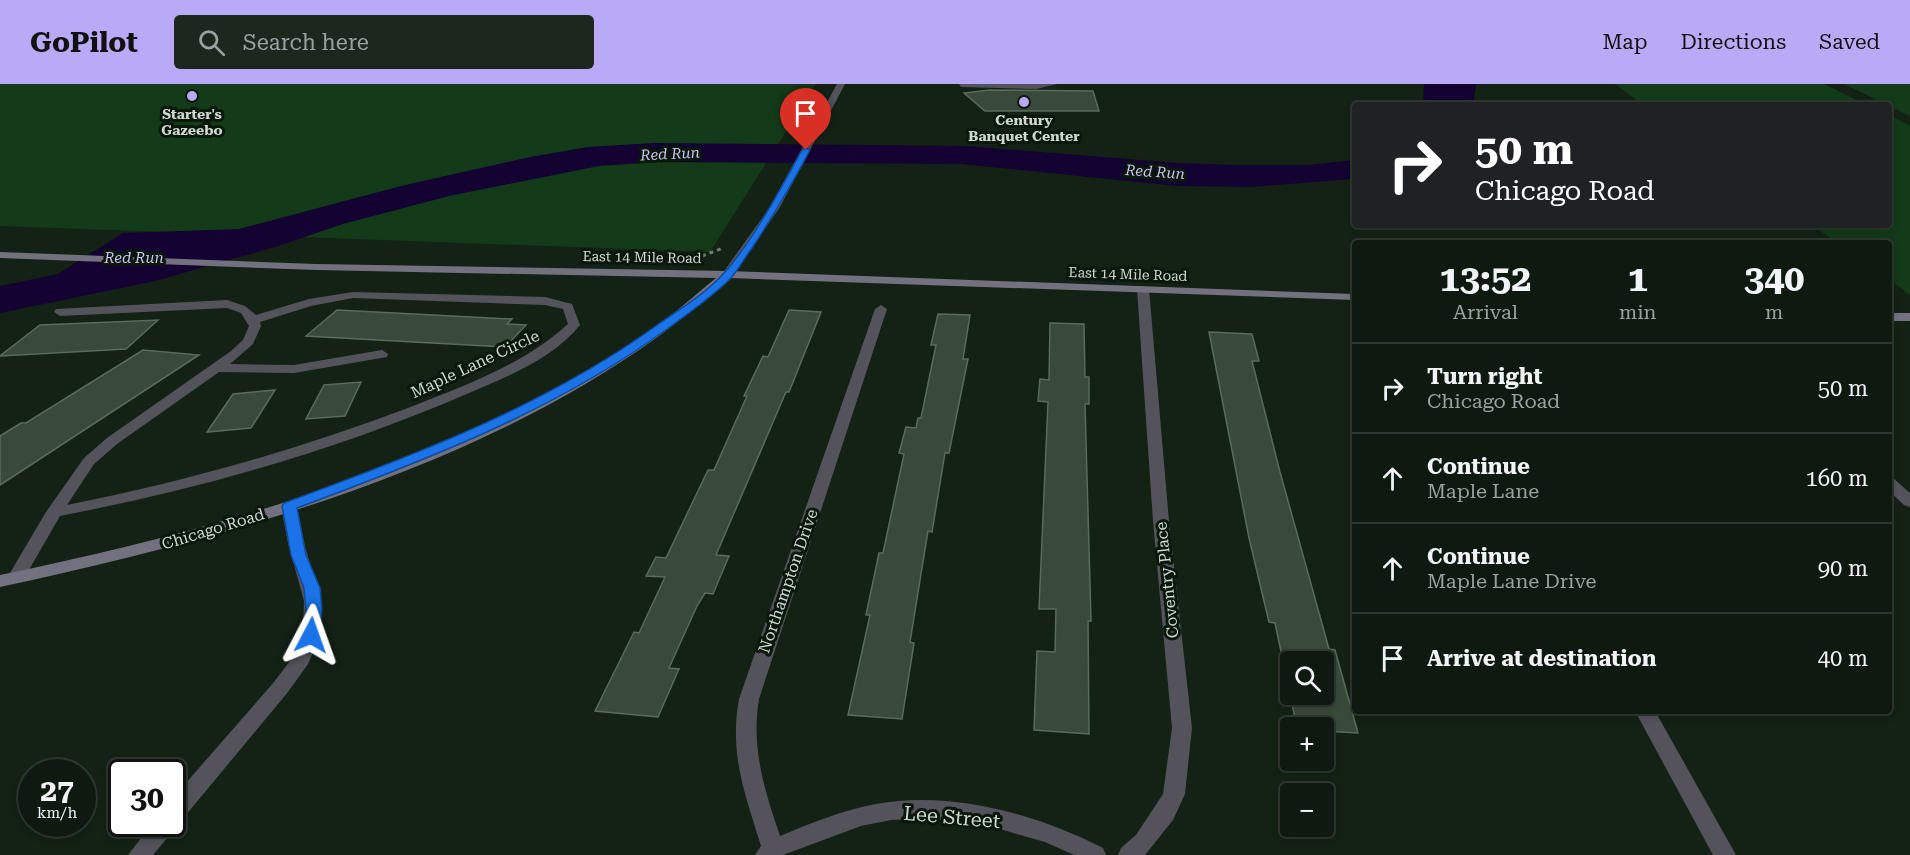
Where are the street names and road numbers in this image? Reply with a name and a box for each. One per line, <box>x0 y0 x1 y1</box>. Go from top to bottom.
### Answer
street label: East 14 Mile Road <box>582 248 702 266</box>
street label: East 14 Mile Road <box>1068 264 1188 284</box>
street label: Maple Lane Circle <box>408 326 543 402</box>
street label: Chicago Road <box>159 504 267 554</box>
street label: Northampton Drive <box>754 506 822 656</box>
street label: Coventry Place <box>1151 521 1183 639</box>
street label: Lee Street <box>903 801 1002 833</box>

